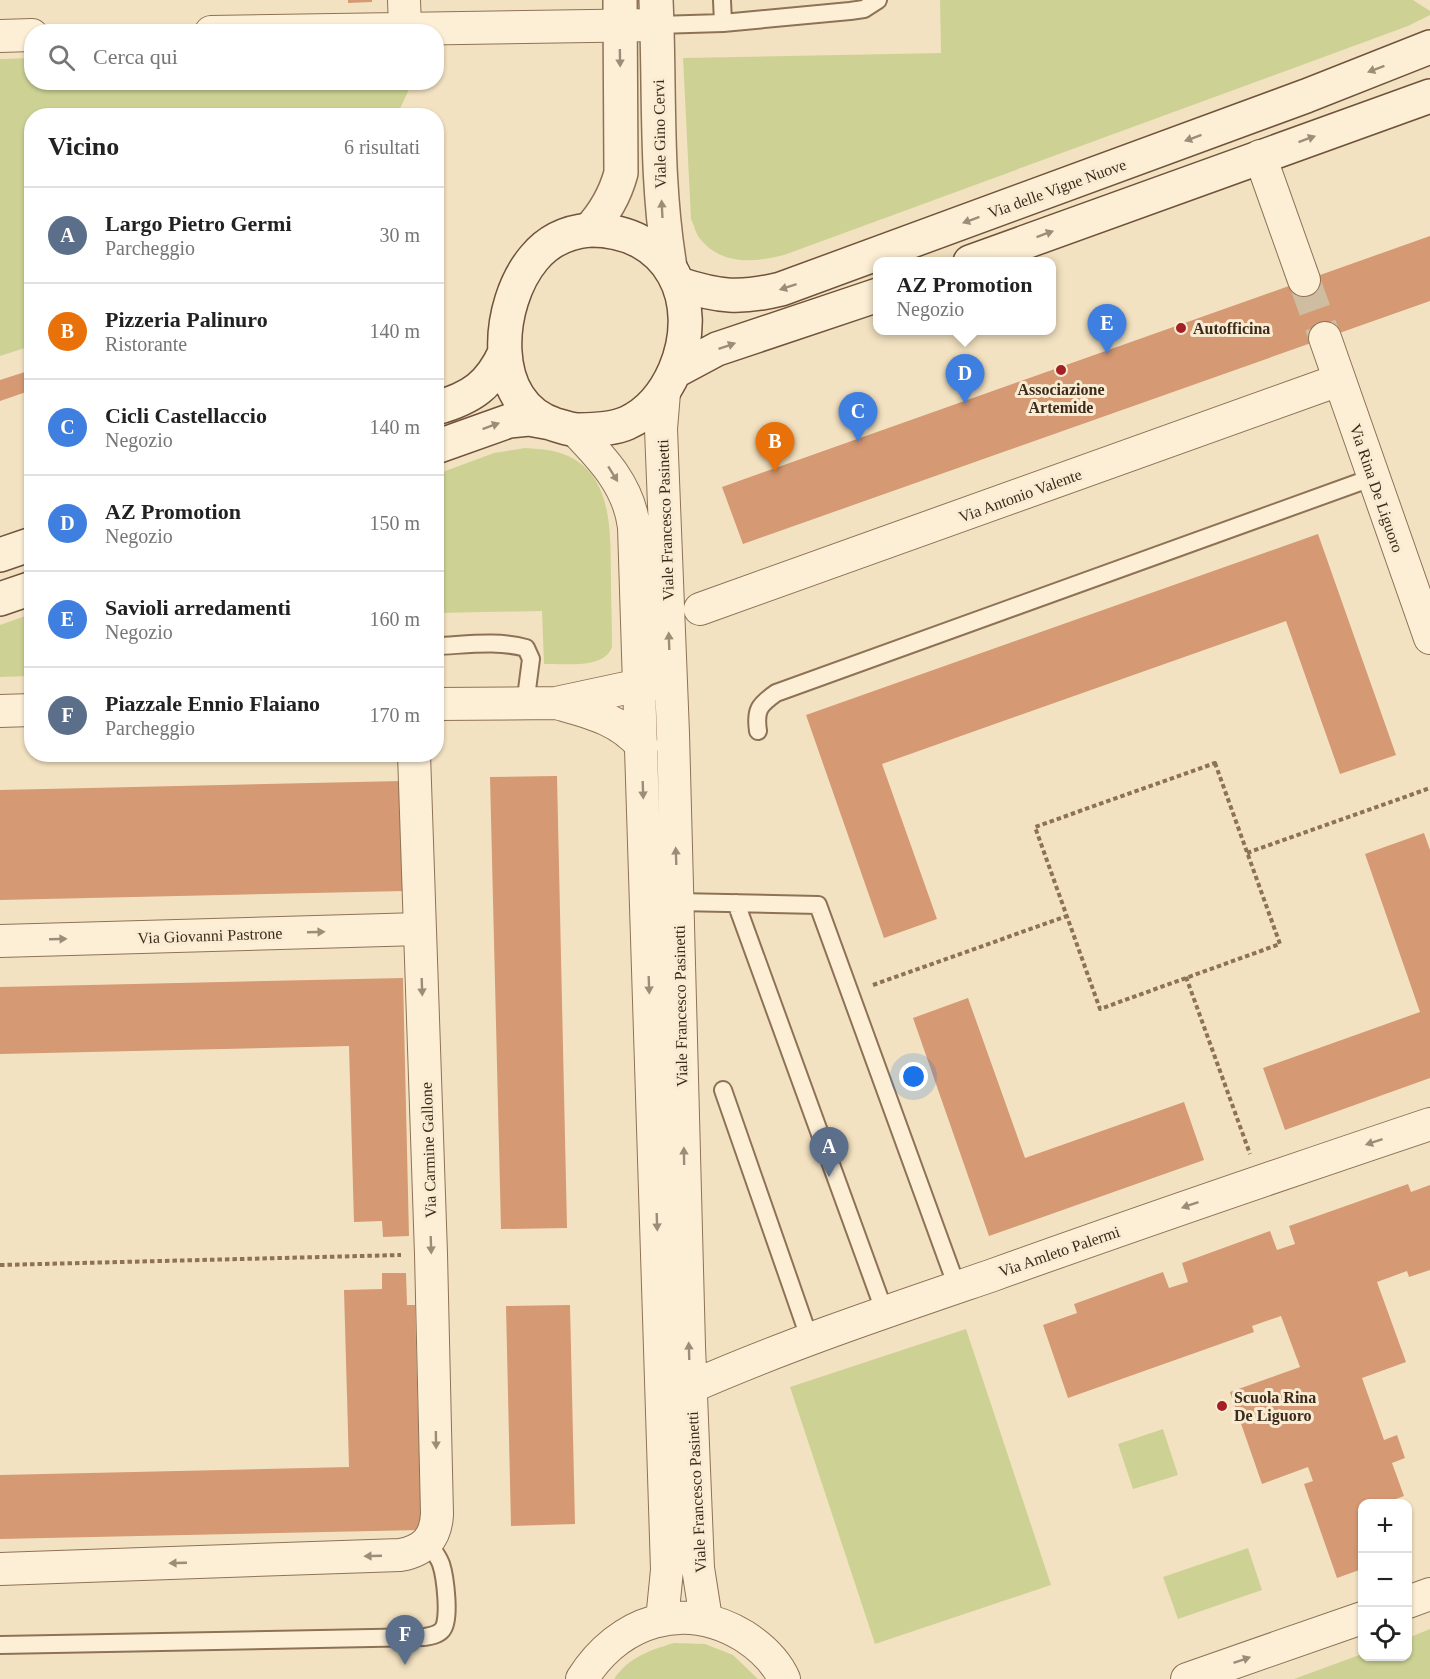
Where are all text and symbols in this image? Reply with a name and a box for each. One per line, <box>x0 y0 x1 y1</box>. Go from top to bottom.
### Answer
search box <box>24 24 444 90</box>
icon: search <box>45 41 78 74</box>
text: Cerca qui <box>93 44 178 69</box>
one-way arrow <box>615 49 625 68</box>
one-way arrow <box>1366 64 1384 74</box>
street label: Viale Gino Cervi <box>650 79 669 189</box>
text: Vicino <box>48 132 119 161</box>
one-way arrow <box>1184 133 1202 143</box>
one-way arrow <box>1298 134 1316 144</box>
text: 6 risultati <box>344 136 420 158</box>
street label: Via delle Vigne Nuove <box>986 156 1129 222</box>
one-way arrow <box>657 200 666 219</box>
text: Largo Pietro Germi <box>105 211 292 236</box>
one-way arrow <box>962 215 980 225</box>
text: A <box>60 224 75 246</box>
text: 30 m <box>379 224 420 246</box>
one-way arrow <box>1036 229 1054 239</box>
text: Parcheggio <box>105 237 195 259</box>
popup <box>873 257 1056 335</box>
text: AZ Promotion <box>897 272 1032 297</box>
one-way arrow <box>779 282 797 292</box>
text: Negozio <box>897 298 964 320</box>
pin: E <box>1088 304 1126 354</box>
text: Pizzeria Palinuro <box>105 307 268 332</box>
text: B <box>61 320 74 342</box>
text: 140 m <box>369 320 420 342</box>
place label: Autofficina <box>1193 320 1270 337</box>
marker: Autofficina <box>1174 321 1188 335</box>
text: Ristorante <box>105 333 187 355</box>
one-way arrow <box>718 341 736 350</box>
pin: D <box>946 354 984 404</box>
marker: Associazione Artemide <box>1054 363 1068 377</box>
place label: Associazione Artemide <box>1017 381 1105 416</box>
pin: C <box>838 392 878 442</box>
text: Cicli Castellaccio <box>105 403 267 428</box>
text: C <box>60 416 75 438</box>
text: 140 m <box>369 416 420 438</box>
one-way arrow <box>482 421 500 431</box>
pin: B <box>756 422 794 472</box>
street label: Via Rina De Liguoro <box>1346 422 1406 555</box>
text: Negozio <box>105 429 173 451</box>
street label: Viale Francesco Pasinetti <box>654 438 677 601</box>
street label: Via Antonio Valente <box>956 465 1084 526</box>
one-way arrow <box>608 466 619 482</box>
text: AZ Promotion <box>105 499 241 524</box>
text: D <box>60 512 75 534</box>
text: 150 m <box>369 512 420 534</box>
text: Negozio <box>105 525 173 547</box>
text: Savioli arredamenti <box>105 595 291 620</box>
text: E <box>61 608 74 630</box>
text: 160 m <box>369 608 420 630</box>
text: Negozio <box>105 621 173 643</box>
one-way arrow <box>665 631 674 650</box>
text: Piazzale Ennio Flaiano <box>105 691 320 716</box>
text: F <box>61 704 74 726</box>
text: 170 m <box>369 704 420 726</box>
text: Parcheggio <box>105 717 195 739</box>
one-way arrow <box>639 781 648 800</box>
one-way arrow <box>671 847 681 866</box>
street label: Via Giovanni Pastrone <box>137 924 283 947</box>
street label: Viale Francesco Pasinetti <box>671 924 690 1087</box>
one-way arrow <box>307 927 326 937</box>
one-way arrow <box>49 935 68 944</box>
one-way arrow <box>645 976 654 995</box>
one-way arrow <box>417 978 427 997</box>
your location <box>899 1062 928 1091</box>
street label: Via Carmine Gallone <box>418 1082 439 1218</box>
pin: A <box>810 1128 848 1177</box>
one-way arrow <box>1365 1138 1383 1148</box>
one-way arrow <box>679 1147 689 1166</box>
one-way arrow <box>1181 1201 1199 1211</box>
one-way arrow <box>652 1212 661 1231</box>
street label: Via Amleto Palermi <box>996 1223 1123 1280</box>
one-way arrow <box>426 1236 436 1255</box>
one-way arrow <box>684 1342 694 1361</box>
place label: Scuola Rina De Liguoro <box>1234 1389 1316 1425</box>
marker: Scuola Rina De Liguoro <box>1215 1399 1229 1413</box>
street label: Viale Francesco Pasinetti <box>684 1410 709 1573</box>
one-way arrow <box>431 1431 440 1450</box>
map controls <box>1358 1499 1412 1661</box>
button: + <box>1358 1499 1412 1553</box>
one-way arrow <box>363 1552 382 1561</box>
button: − <box>1358 1553 1412 1607</box>
one-way arrow <box>168 1558 187 1567</box>
button: locate <box>1358 1607 1412 1661</box>
pin: F <box>386 1616 424 1665</box>
one-way arrow <box>1233 1654 1251 1664</box>

